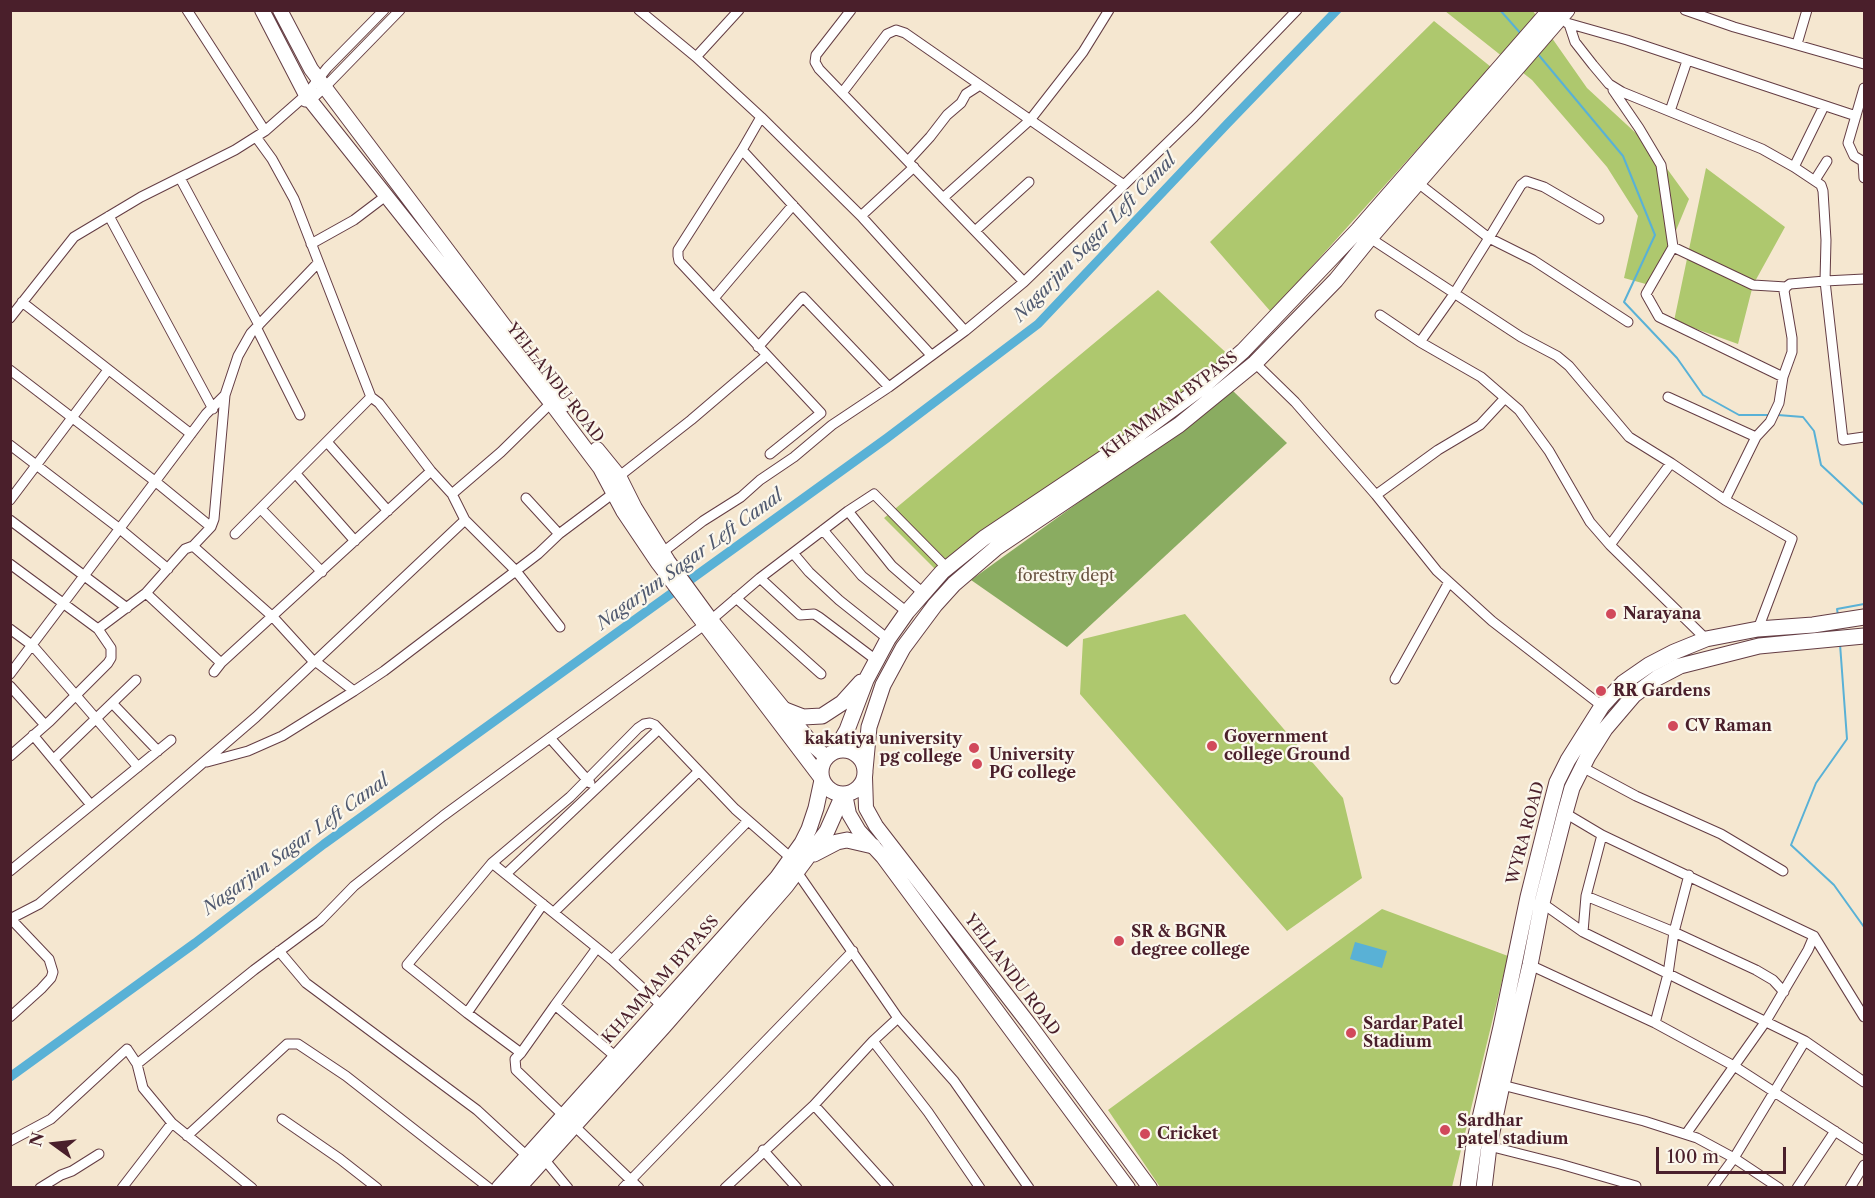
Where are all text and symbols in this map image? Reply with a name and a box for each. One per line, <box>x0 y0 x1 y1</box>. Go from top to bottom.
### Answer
water label: Nagarjun Sagar Left Canal <box>1009 150 1181 326</box>
street label: YELLANDU ROAD <box>502 319 608 447</box>
street label: KHAMMAM BYPASS <box>1098 348 1242 462</box>
water label: Nagarjun Sagar Left Canal <box>593 485 787 635</box>
park label: forestry dept <box>1017 566 1115 586</box>
place label: Narayana <box>1623 604 1701 624</box>
marker: Narayana <box>1604 607 1618 621</box>
place label: RR Gardens <box>1613 681 1711 701</box>
marker: RR Gardens <box>1594 684 1608 698</box>
place label: CV Raman <box>1685 716 1772 736</box>
marker: CV Raman <box>1666 719 1680 733</box>
place label: Government college Ground <box>1224 727 1350 765</box>
place label: kakatiya university pg college <box>805 729 962 767</box>
marker: Government college Ground <box>1205 739 1219 753</box>
marker: kakatiya university pg college <box>967 741 981 755</box>
place label: University PG college <box>989 745 1076 783</box>
marker: University PG college <box>970 757 984 771</box>
water label: Nagarjun Sagar Left Canal <box>199 770 393 920</box>
street label: WYRA ROAD <box>1503 779 1549 887</box>
street label: YELLANDU ROAD <box>960 911 1064 1039</box>
street label: KHAMMAM BYPASS <box>599 912 723 1048</box>
place label: SR & BGNR degree college <box>1131 922 1250 960</box>
marker: SR & BGNR degree college <box>1112 934 1126 948</box>
place label: Sardar Patel Stadium <box>1363 1014 1463 1052</box>
marker: Sardar Patel Stadium <box>1344 1026 1358 1040</box>
place label: Sardhar patel stadium <box>1457 1111 1569 1149</box>
north arrow <box>24 1114 84 1174</box>
marker: Sardhar patel stadium <box>1438 1123 1452 1137</box>
place label: Cricket <box>1157 1124 1218 1144</box>
marker: Cricket <box>1138 1127 1152 1141</box>
text: N <box>25 1130 48 1149</box>
scale bar <box>1659 1135 1790 1173</box>
text: 100 m <box>1667 1146 1719 1168</box>

